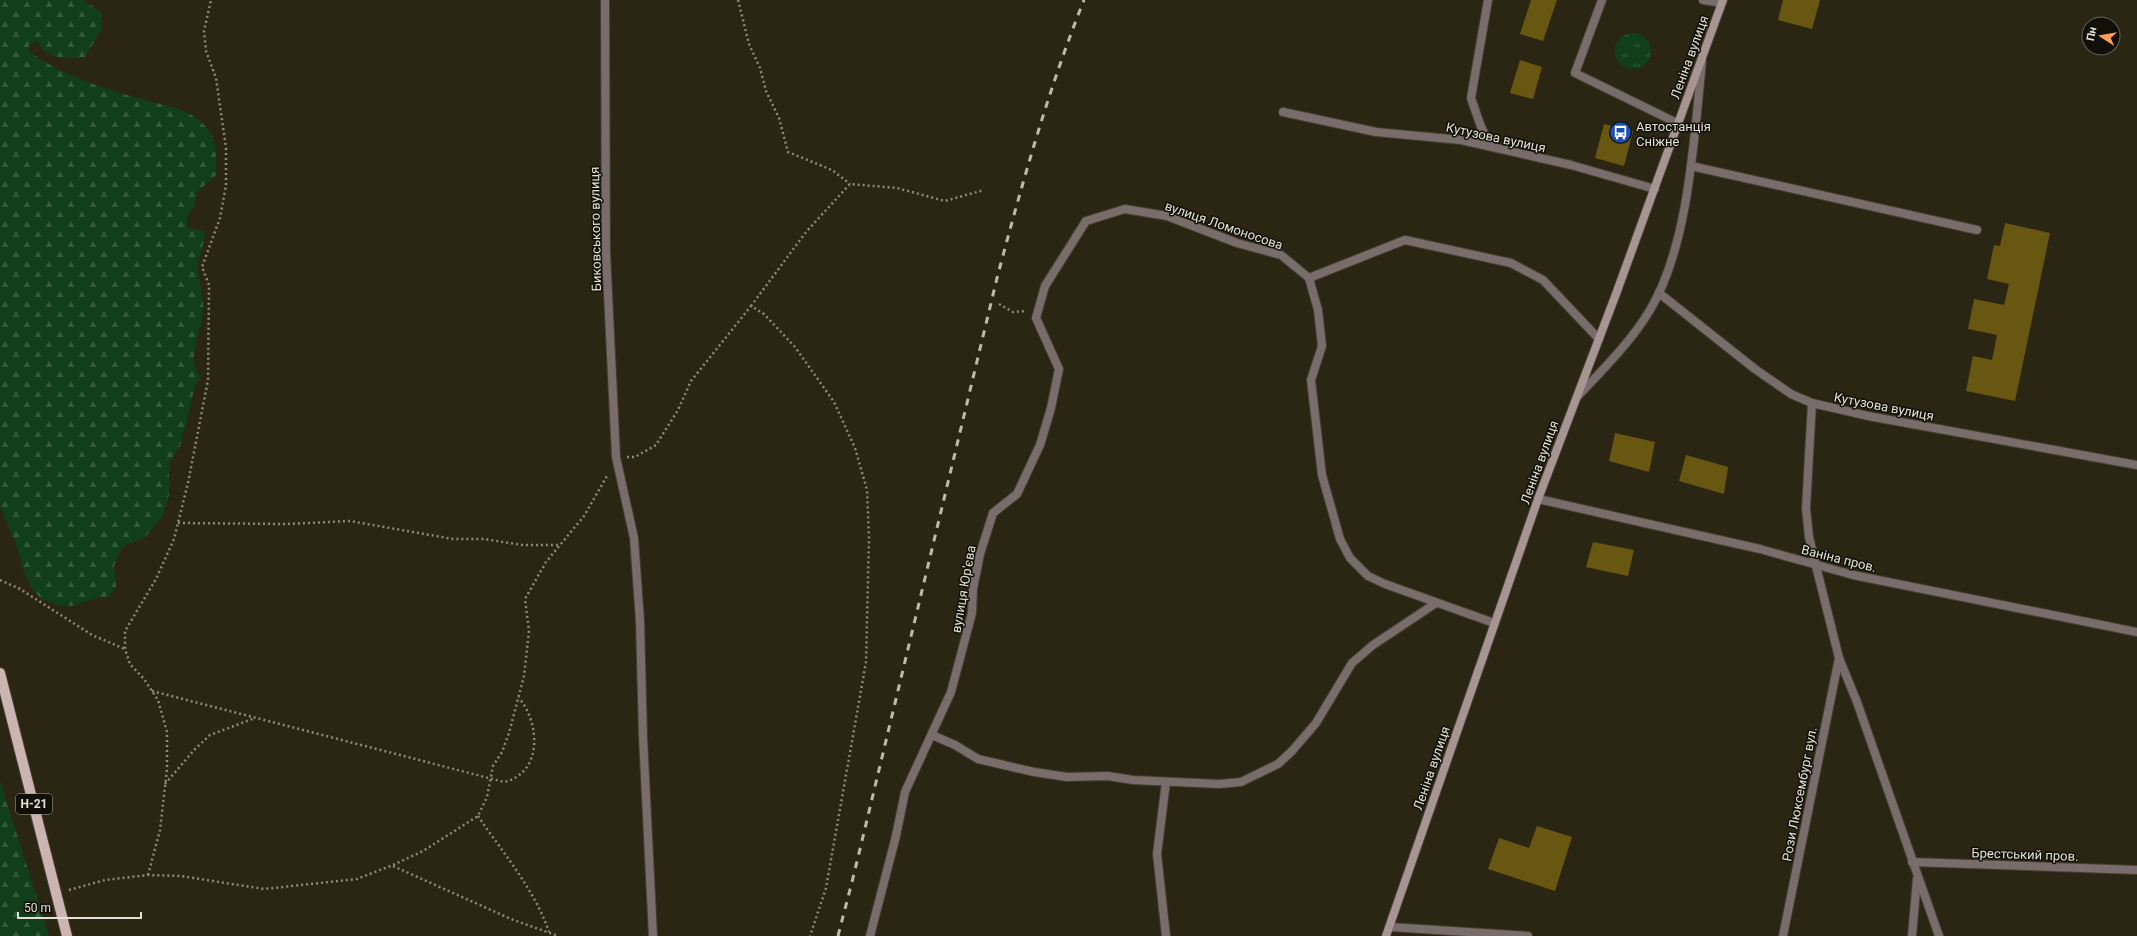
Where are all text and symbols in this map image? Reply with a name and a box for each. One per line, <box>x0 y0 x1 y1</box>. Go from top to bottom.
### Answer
street label: Леніна вулиця <box>1667 13 1712 101</box>
north arrow <box>2081 16 2121 56</box>
text: Пн <box>2084 26 2100 42</box>
place label: Автостанція Сніжне <box>1636 119 1711 149</box>
street label: Кутузова вулиця <box>1445 120 1547 155</box>
bus stop icon: Автостанція Сніжне <box>1607 120 1633 146</box>
street label: Биковського вулиця <box>587 166 604 292</box>
street label: вулиця Ломоносова <box>1163 198 1285 253</box>
street label: Кутузова вулиця <box>1833 389 1935 424</box>
street label: Леніна вулиця <box>1517 418 1562 506</box>
street label: Ваніна пров. <box>1800 542 1878 575</box>
street label: вулиця Юр'єва <box>948 544 979 634</box>
street label: Леніна вулиця <box>1410 724 1453 812</box>
street label: Рози Люксембург вул. <box>1779 726 1820 863</box>
road number: Н-21 <box>16 794 52 814</box>
street label: Брестський пров. <box>1971 845 2079 864</box>
scale bar <box>18 894 141 920</box>
text: 50 m <box>24 901 51 915</box>

